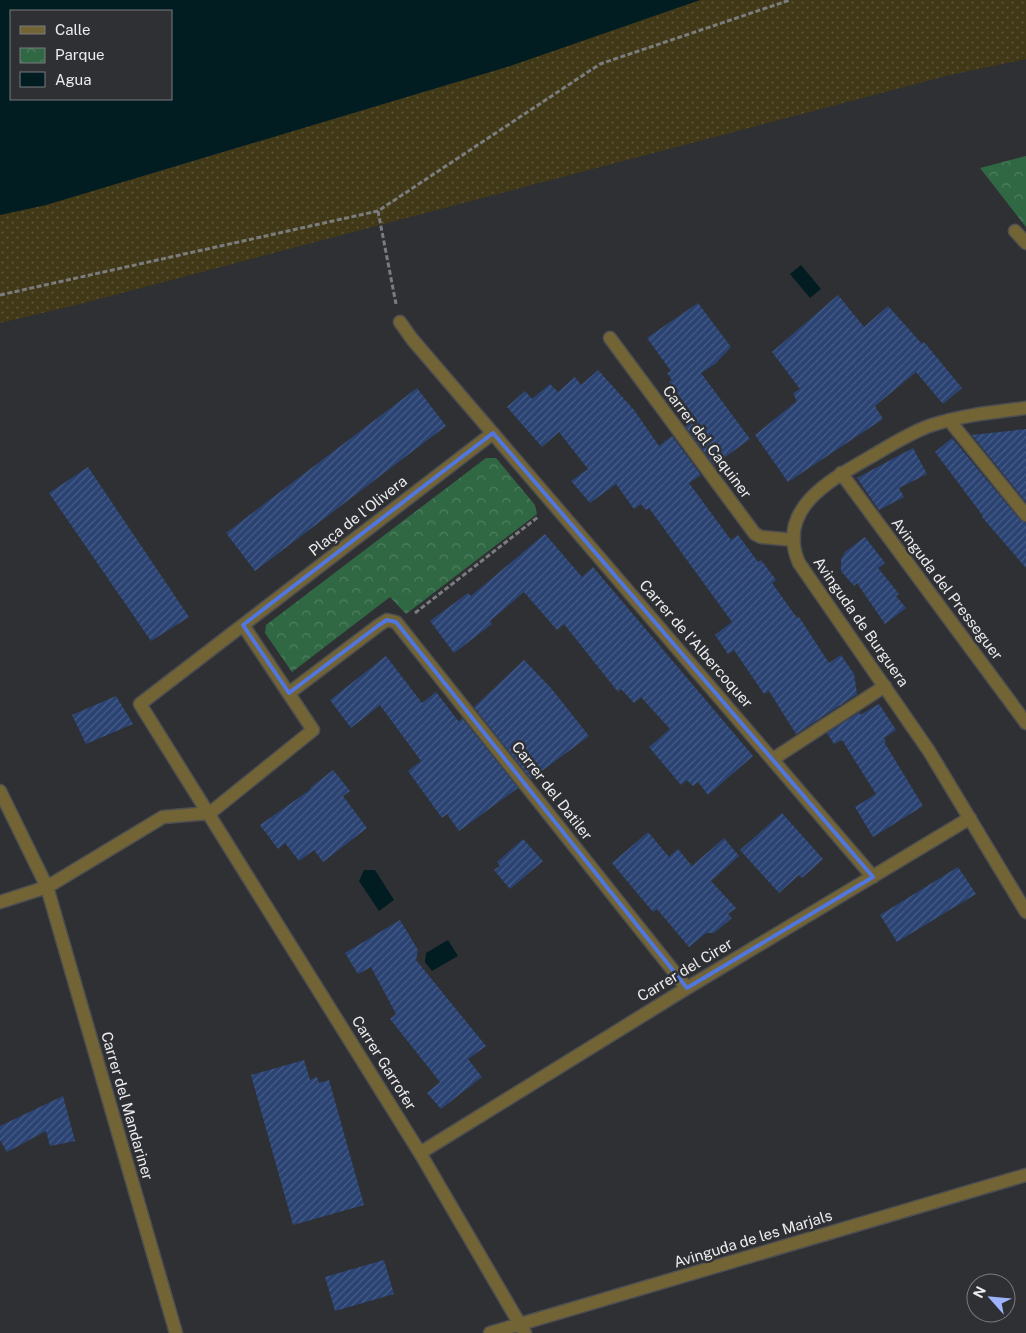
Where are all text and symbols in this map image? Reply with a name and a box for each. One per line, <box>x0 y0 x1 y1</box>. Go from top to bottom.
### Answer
legend <box>10 10 172 100</box>
text: Calle <box>55 21 91 38</box>
text: Parque <box>55 46 105 63</box>
text: Agua <box>55 71 92 88</box>
street label: Carrer del Caquiner <box>659 382 755 501</box>
street label: Plaça de l'Olivera <box>305 472 410 559</box>
street label: Avinguda del Presseguer <box>888 514 1006 663</box>
street label: Avinguda de Burguera <box>810 554 913 690</box>
street label: Carrer de l'Albercoquer <box>636 576 756 711</box>
street label: Carrer del Datiler <box>509 738 596 843</box>
street label: Carrer del Cirer <box>634 934 735 1005</box>
street label: Carrer Garrofer <box>349 1013 420 1113</box>
street label: Carrer del Mandariner <box>98 1030 157 1182</box>
street label: Avinguda de les Marjals <box>672 1206 834 1271</box>
north arrow <box>966 1273 1016 1323</box>
text: N <box>970 1284 989 1301</box>

